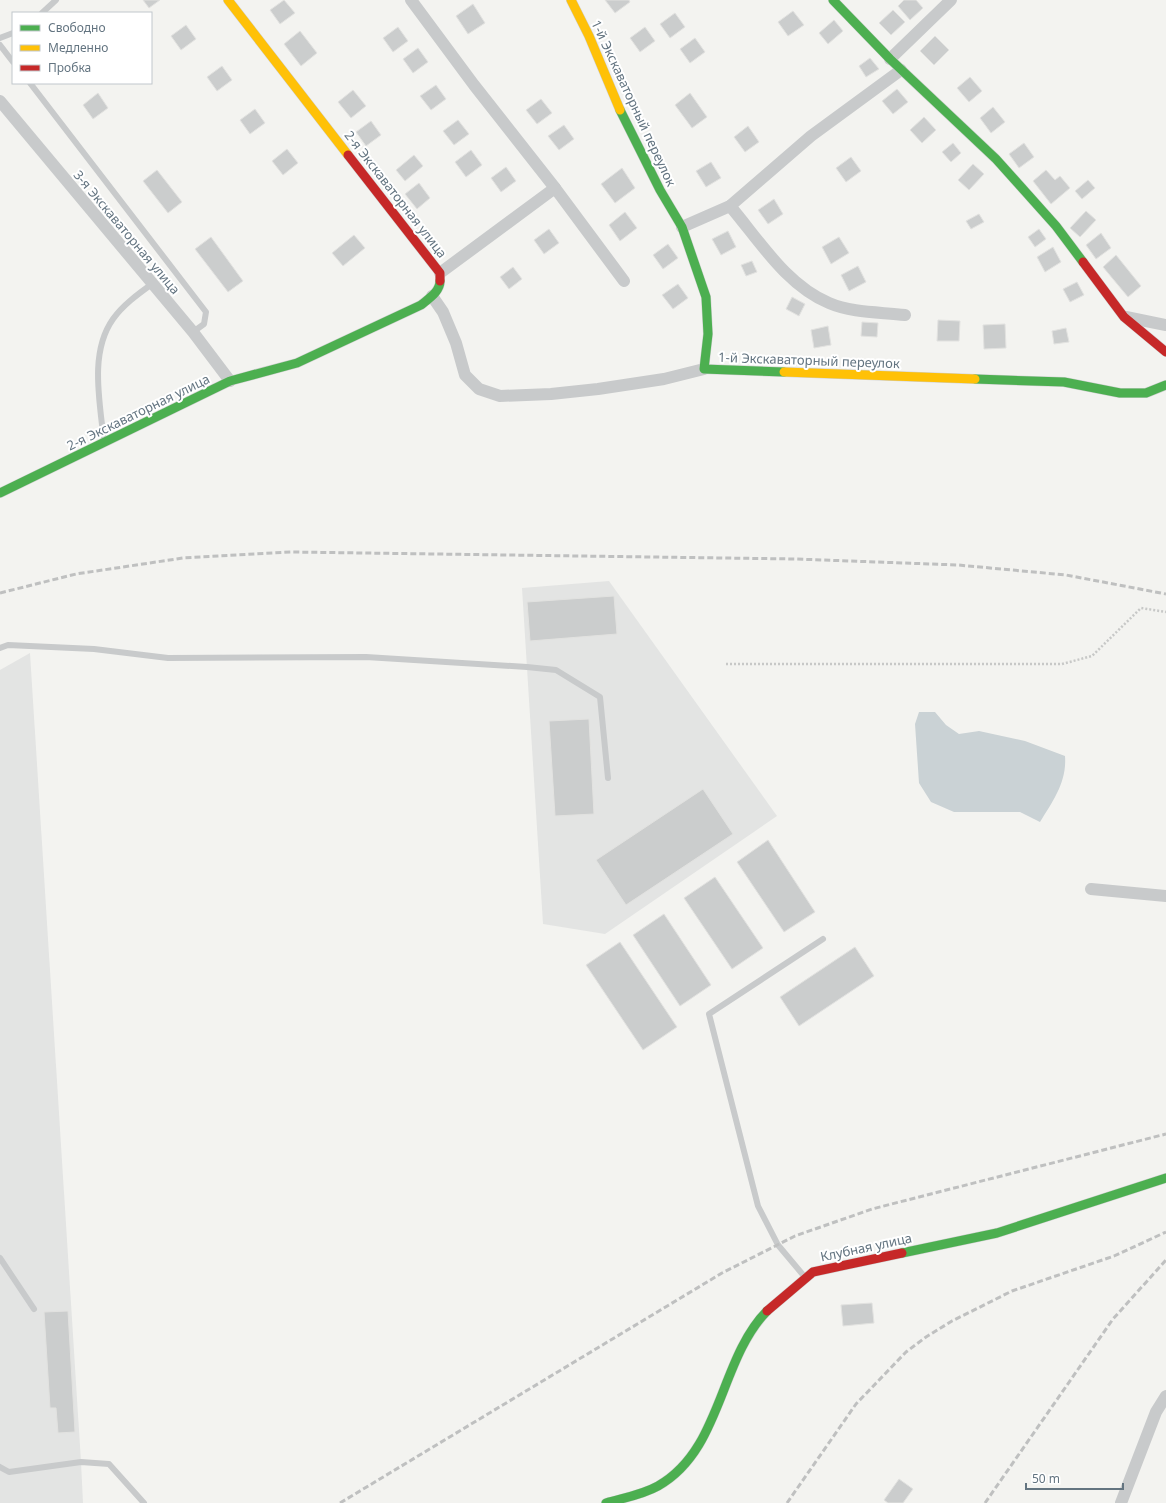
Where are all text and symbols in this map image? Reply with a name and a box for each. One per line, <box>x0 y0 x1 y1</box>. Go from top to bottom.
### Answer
legend <box>12 12 152 84</box>
street label: 1-й Экскаваторный переулок <box>587 17 681 189</box>
text: Свободно <box>48 19 106 36</box>
text: Медленно <box>48 39 108 56</box>
text: Пробка <box>48 59 91 76</box>
street label: 2-я Экскаваторная улица <box>341 127 451 261</box>
street label: 3-я Экскаваторная улица <box>70 166 184 298</box>
street label: 1-й Экскаваторный переулок <box>718 348 900 372</box>
street label: 2-я Экскаваторная улица <box>64 370 212 454</box>
street label: Клубная улица <box>819 1229 913 1265</box>
scale bar <box>1026 1465 1123 1491</box>
text: 50 m <box>1032 1470 1060 1487</box>

